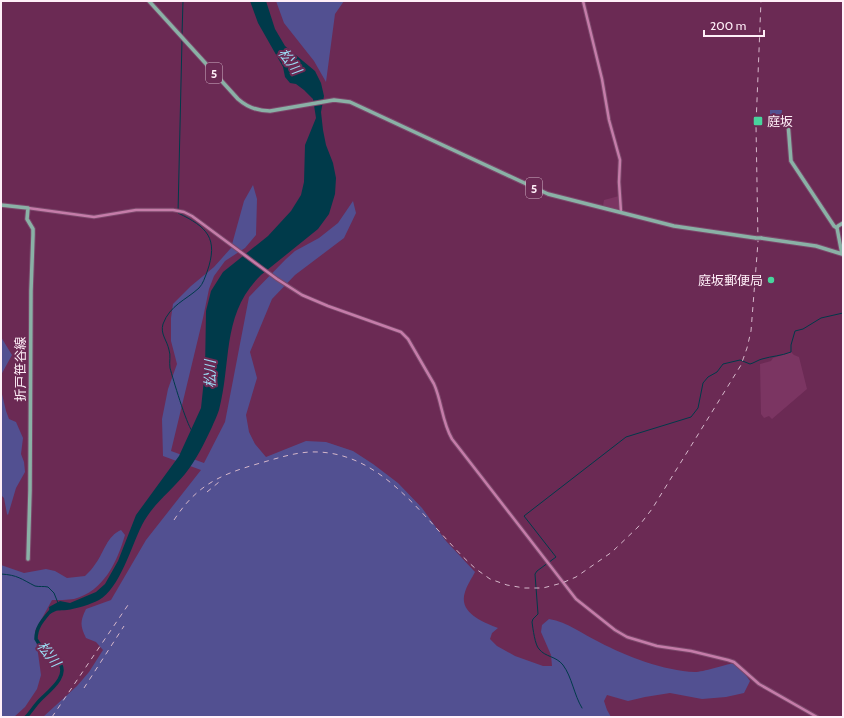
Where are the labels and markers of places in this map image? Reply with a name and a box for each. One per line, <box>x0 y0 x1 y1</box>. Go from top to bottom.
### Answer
place label: 庭坂 <box>767 113 793 129</box>
marker: 庭坂 <box>752 115 764 127</box>
place label: 庭坂郵便局 <box>698 272 763 288</box>
marker: 庭坂郵便局 <box>766 275 776 285</box>

